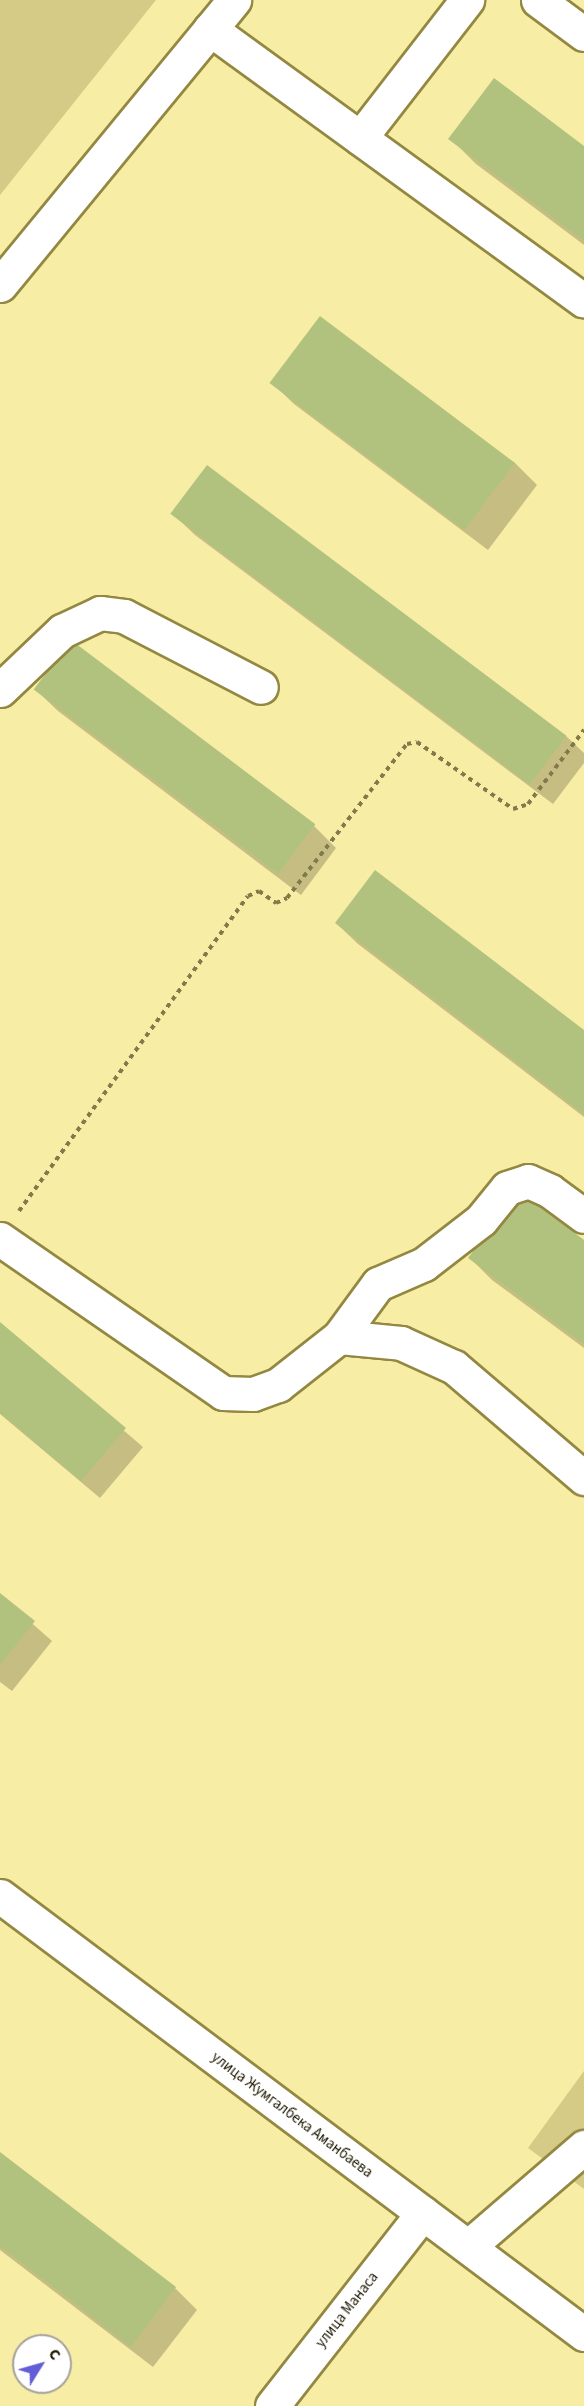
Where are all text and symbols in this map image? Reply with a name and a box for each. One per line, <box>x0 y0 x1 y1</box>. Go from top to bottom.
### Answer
street label: улица Жумгалбека Аманбаева <box>208 2048 376 2182</box>
street label: улица Манаса <box>312 2269 382 2351</box>
north arrow <box>12 2334 72 2394</box>
text: С <box>43 2344 66 2365</box>

